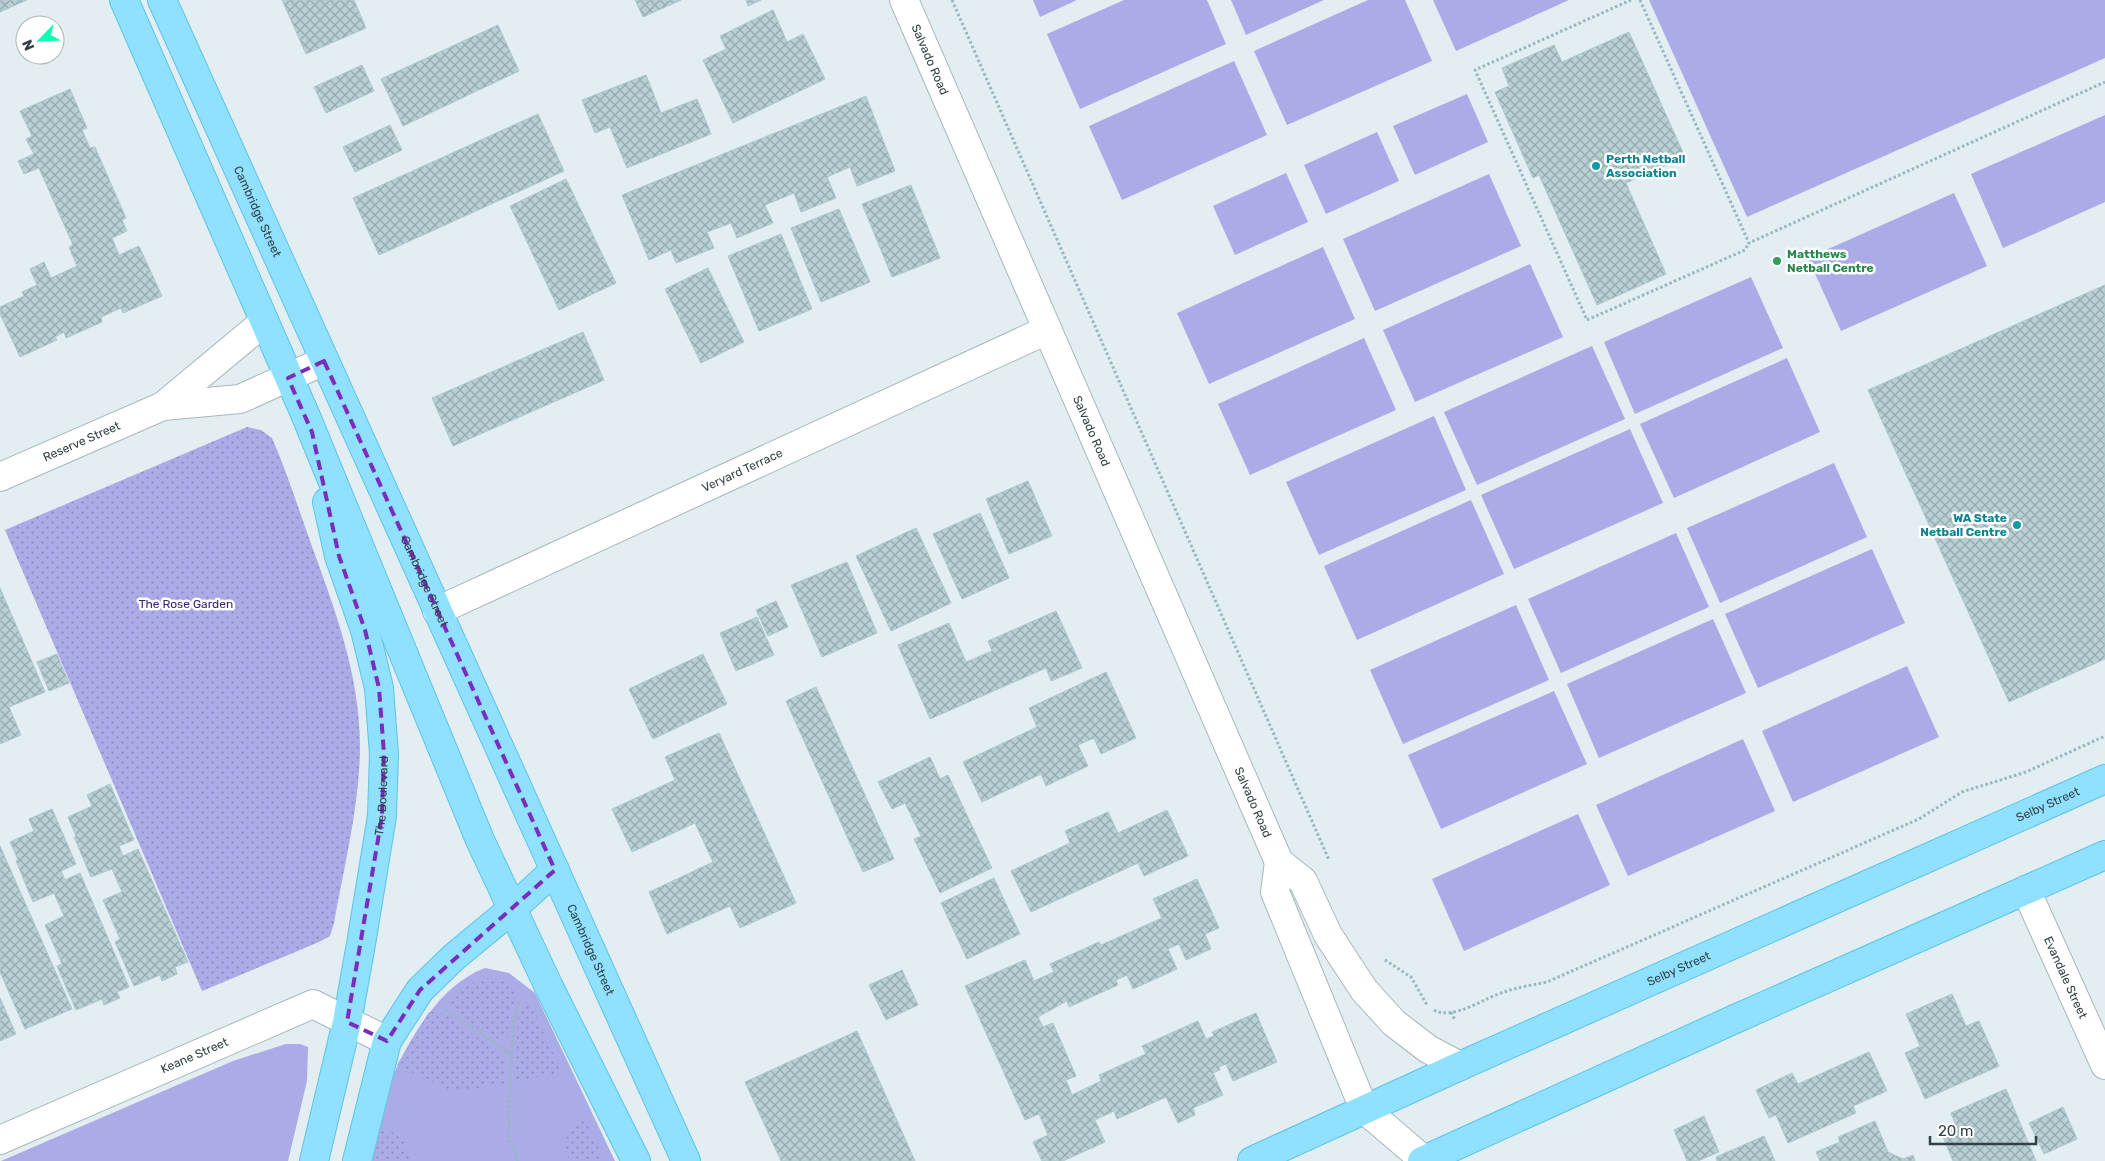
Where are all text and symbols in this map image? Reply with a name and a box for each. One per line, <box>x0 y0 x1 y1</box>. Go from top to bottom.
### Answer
north arrow <box>15 15 65 65</box>
street label: Salvado Road <box>908 22 951 97</box>
text: N <box>19 37 38 53</box>
place label: Perth Netball Association <box>1606 152 1685 180</box>
marker: Perth Netball Association <box>1590 160 1602 172</box>
street label: Cambridge Street <box>231 164 284 260</box>
place label: Matthews Netball Centre <box>1787 247 1874 275</box>
marker: Matthews Netball Centre <box>1771 255 1783 267</box>
street label: Salvado Road <box>1070 394 1113 468</box>
street label: Reserve Street <box>41 418 123 464</box>
street label: Veryard Terrace <box>700 446 785 495</box>
place label: WA State Netball Centre <box>1920 511 2007 539</box>
marker: WA State Netball Centre <box>2011 519 2023 531</box>
street label: Cambridge Street <box>398 534 451 630</box>
park label: The Rose Garden <box>139 597 233 611</box>
street label: The Boulevard <box>372 756 391 837</box>
street label: Salvado Road <box>1232 765 1275 840</box>
street label: Selby Street <box>2014 784 2082 825</box>
street label: Cambridge Street <box>564 902 617 998</box>
street label: Evandale Street <box>2041 934 2090 1021</box>
street label: Selby Street <box>1645 948 1713 989</box>
street label: Keane Street <box>159 1035 230 1076</box>
scale bar <box>1930 1114 2036 1146</box>
text: 20 m <box>1938 1122 1973 1140</box>

